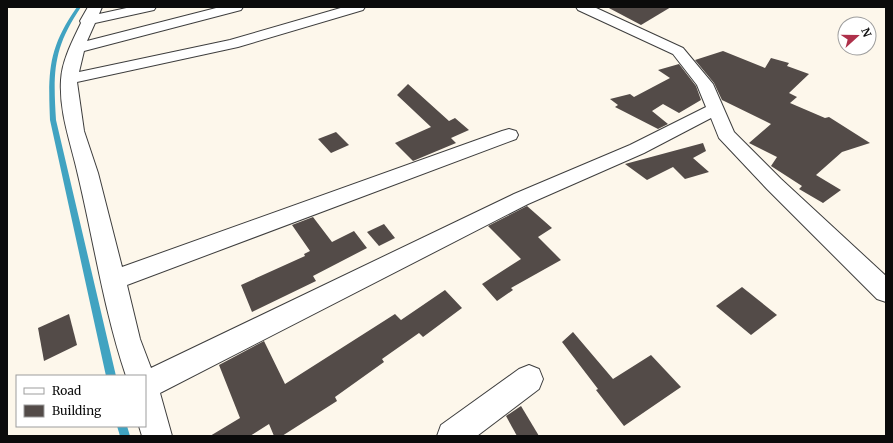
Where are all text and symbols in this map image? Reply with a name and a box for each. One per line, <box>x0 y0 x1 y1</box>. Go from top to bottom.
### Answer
north arrow <box>837 16 877 56</box>
text: N <box>858 26 875 39</box>
legend <box>16 375 146 427</box>
text: Road <box>52 383 81 398</box>
text: Building <box>52 403 102 418</box>

